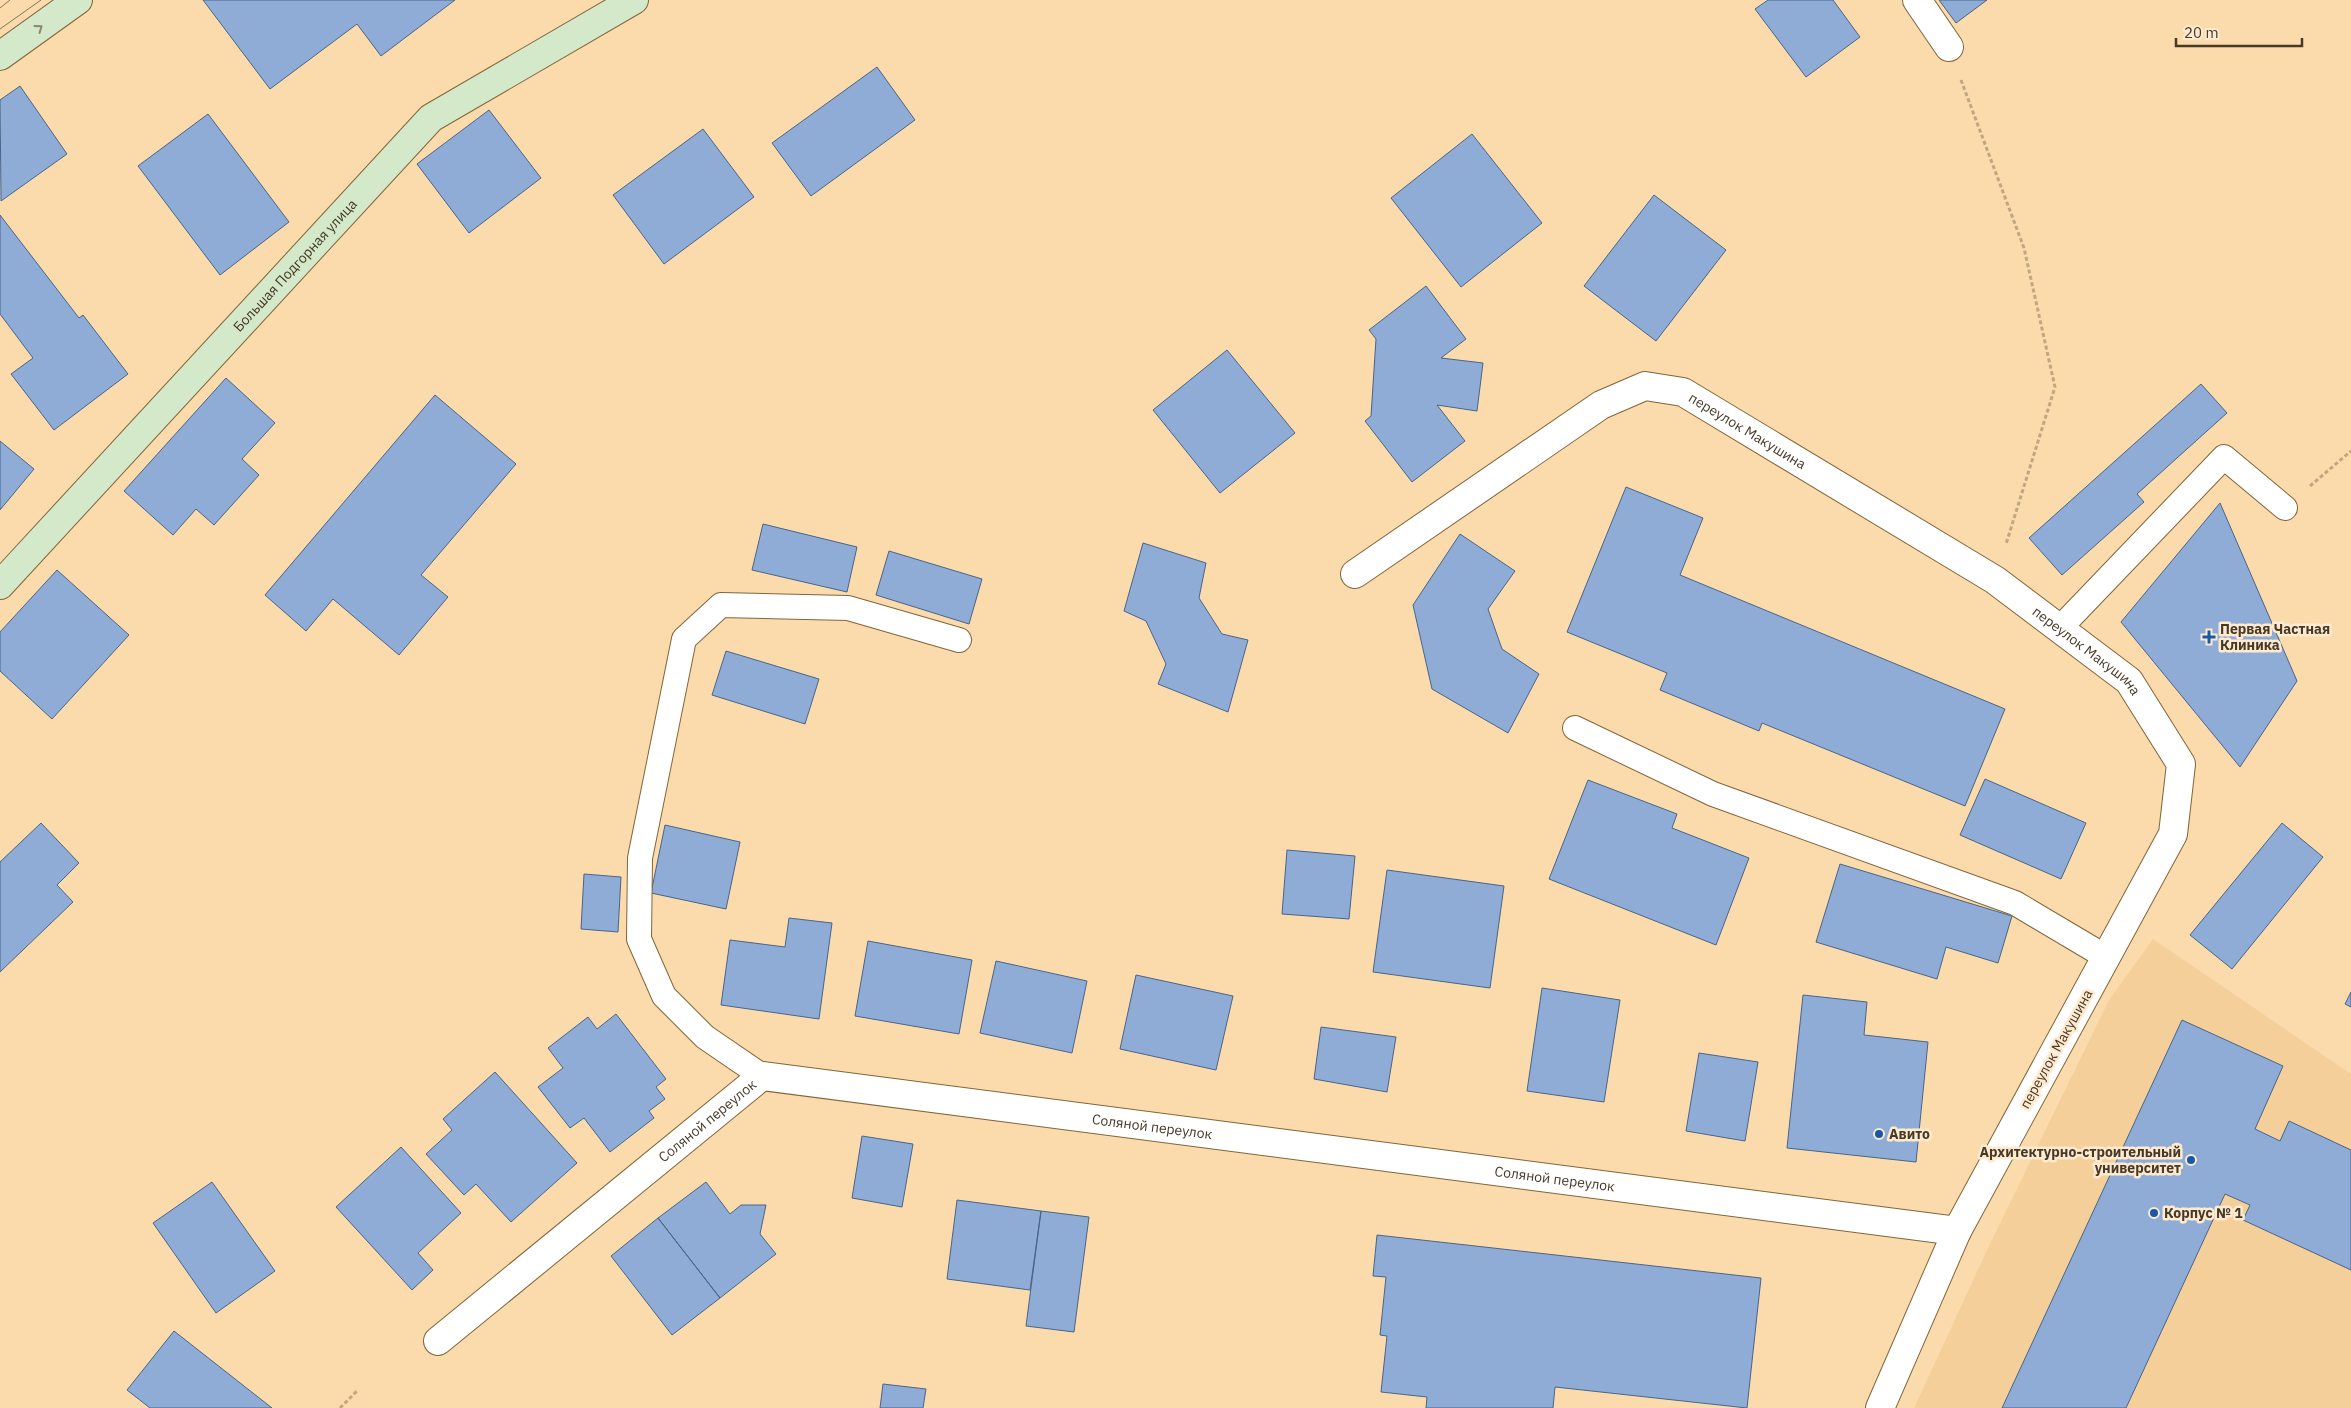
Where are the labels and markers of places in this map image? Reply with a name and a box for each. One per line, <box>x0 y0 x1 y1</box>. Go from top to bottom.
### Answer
place label: Первая Частная Клиника <box>2220 620 2330 654</box>
marker: Первая Частная Клиника <box>2202 630 2216 644</box>
place label: Авито <box>1889 1125 1930 1143</box>
marker: Авито <box>1873 1128 1885 1140</box>
place label: Архитектурно-строительный университет <box>1979 1143 2181 1177</box>
marker: Архитектурно-строительный университет <box>2185 1154 2197 1166</box>
place label: Корпус № 1 <box>2164 1204 2243 1222</box>
marker: Корпус № 1 <box>2148 1207 2160 1219</box>

